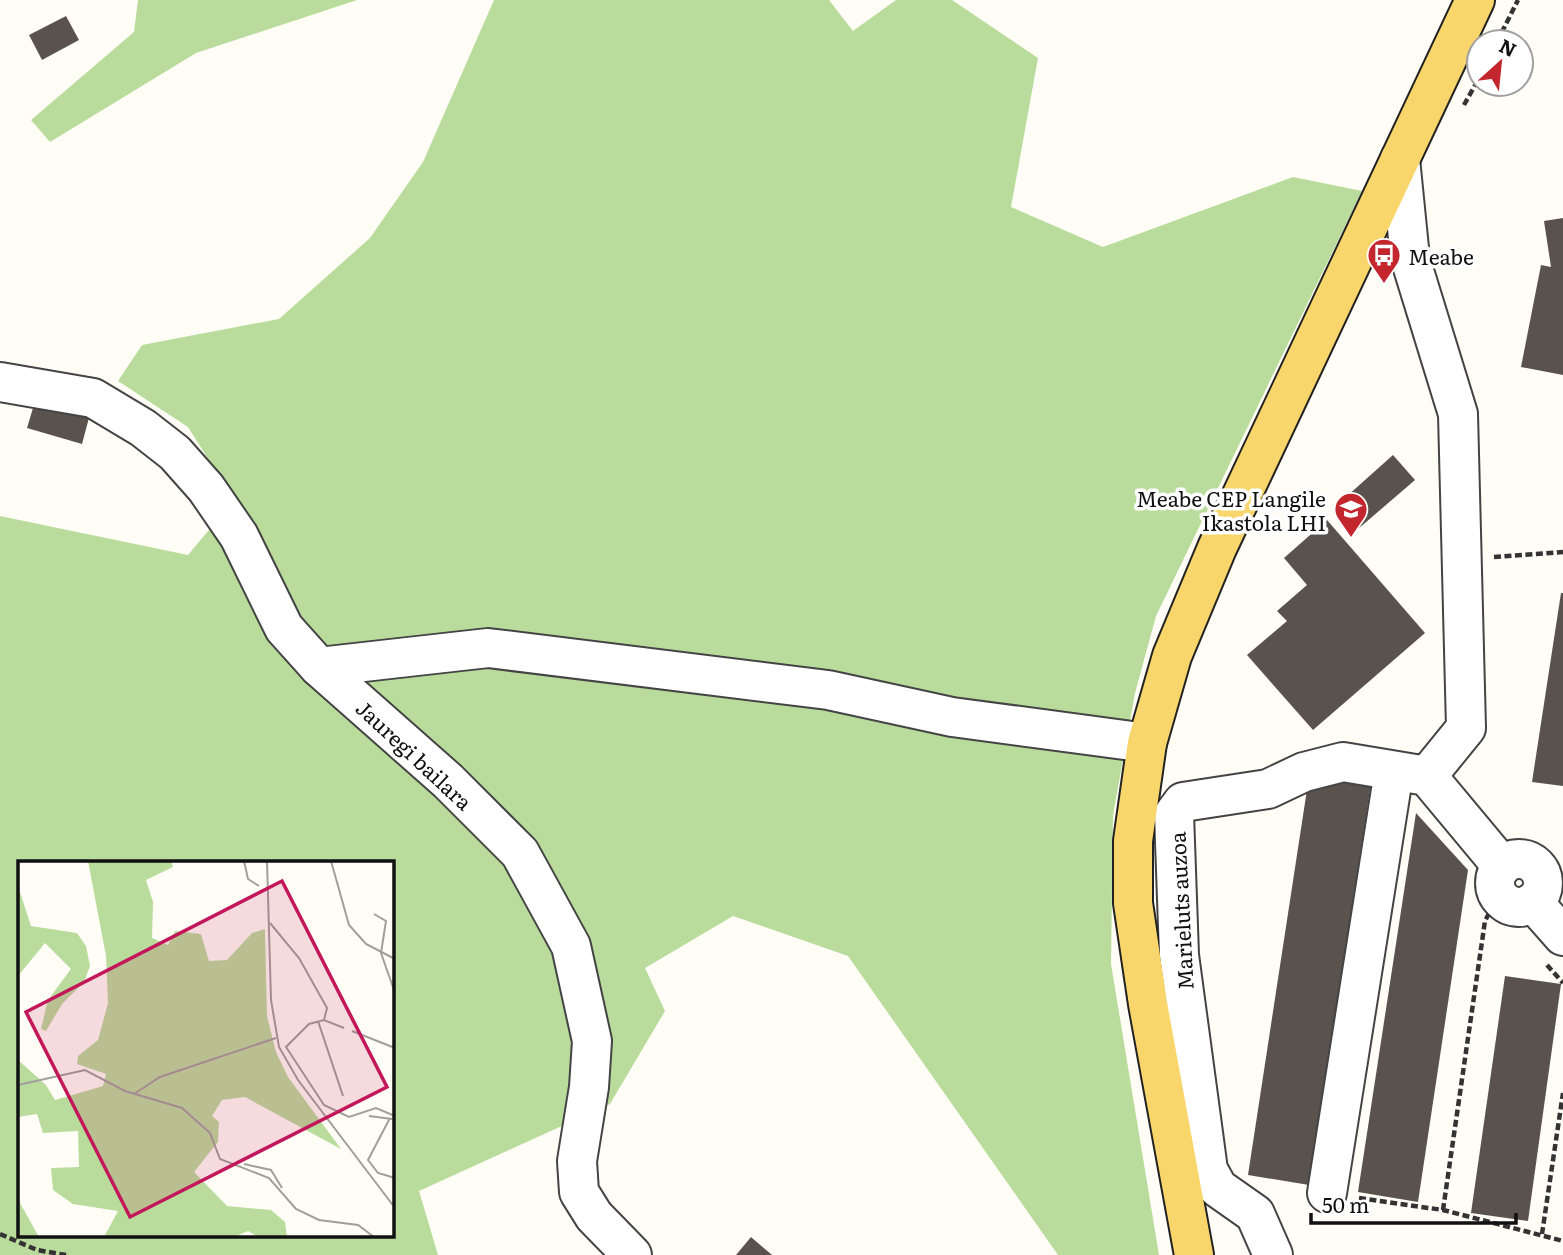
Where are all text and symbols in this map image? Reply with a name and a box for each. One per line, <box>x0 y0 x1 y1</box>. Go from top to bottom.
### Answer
north arrow <box>1465 28 1535 98</box>
text: N <box>1495 31 1522 63</box>
bus stop icon: Meabe <box>1365 236 1403 285</box>
place label: Meabe <box>1408 240 1474 271</box>
place label: Meabe CEP Langile Ikastola LHI <box>1136 482 1326 537</box>
school or university icon: Meabe CEP Langile Ikastola LHI <box>1332 490 1370 539</box>
street label: Jauregi bailara <box>350 692 481 817</box>
street label: Marieluts auzoa <box>1160 830 1200 991</box>
inset map <box>18 861 394 1238</box>
scale bar <box>1311 1182 1516 1226</box>
text: 50 m <box>1322 1188 1369 1219</box>

